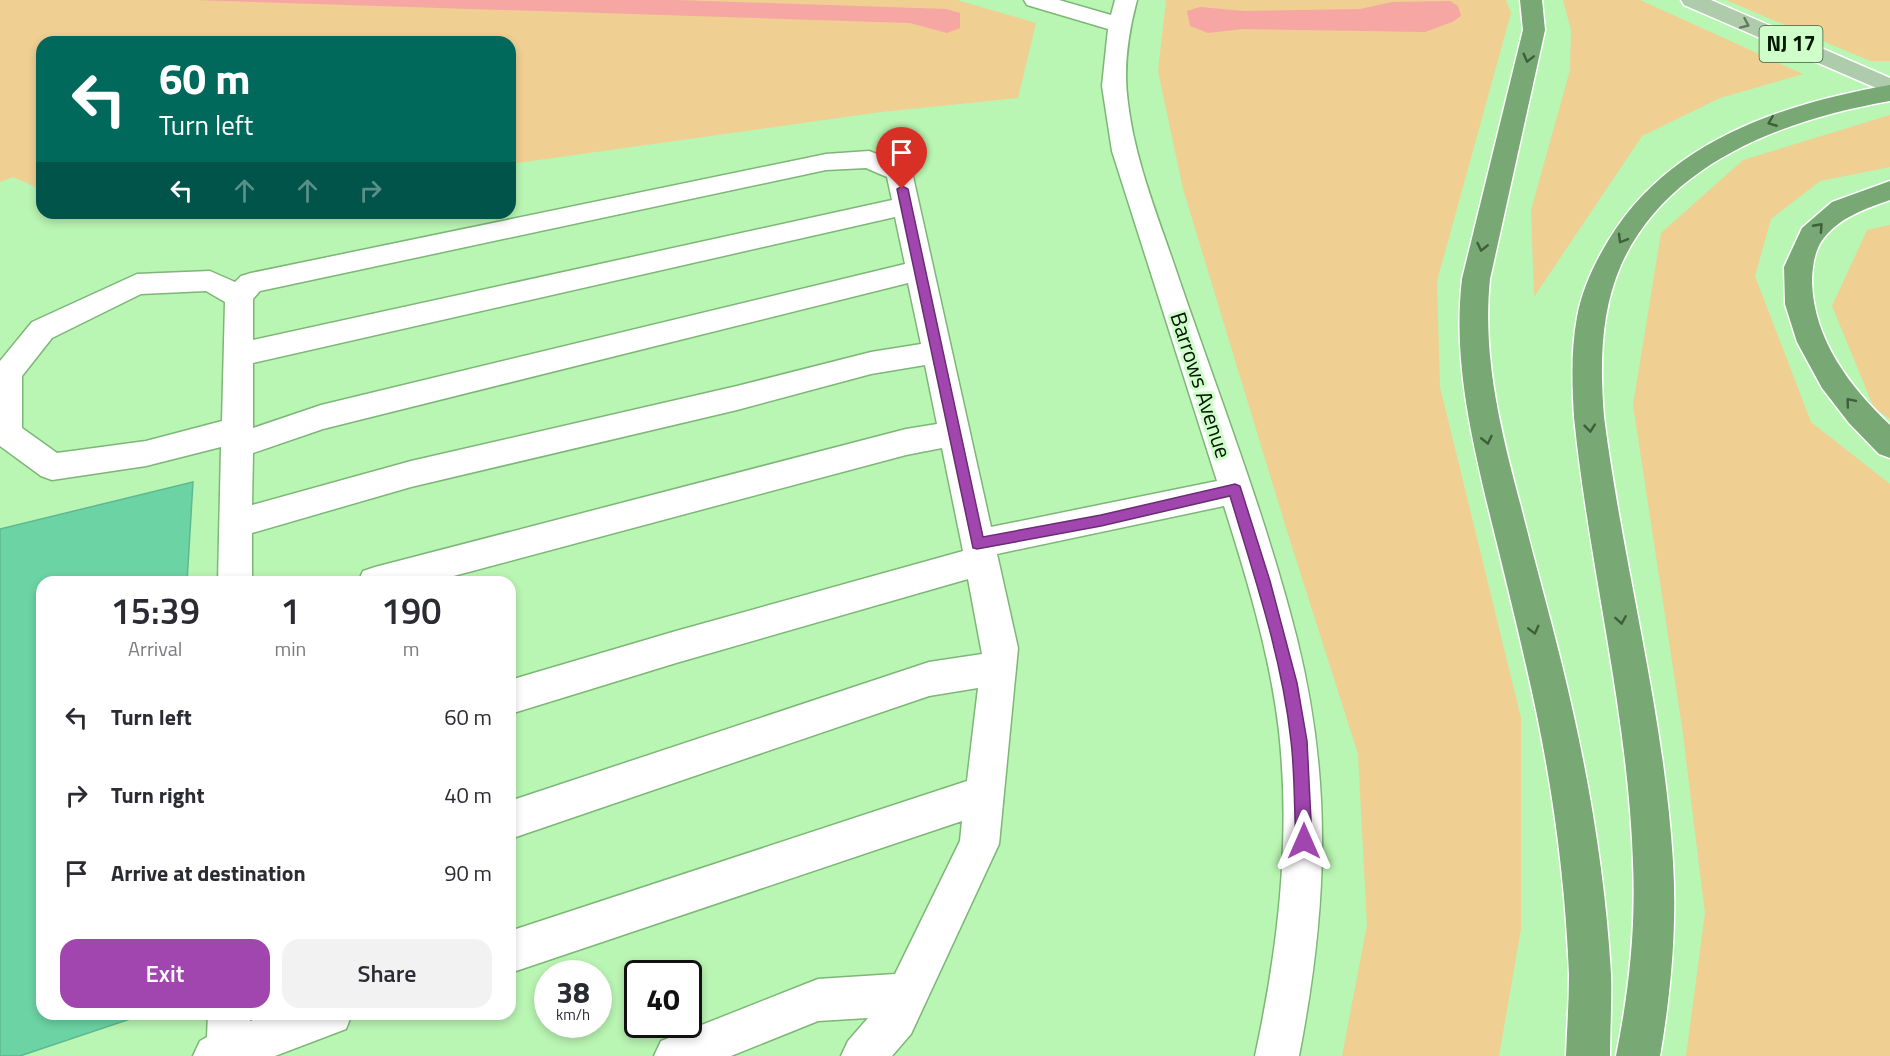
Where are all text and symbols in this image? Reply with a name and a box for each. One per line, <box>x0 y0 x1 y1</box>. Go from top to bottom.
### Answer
one-way arrow <box>1739 17 1750 29</box>
road number: NJ 17 <box>1760 26 1822 62</box>
text: 60 m <box>159 46 251 110</box>
one-way arrow <box>1523 52 1536 62</box>
icon: left <box>60 60 138 138</box>
text: Turn left <box>159 104 253 145</box>
one-way arrow <box>1768 114 1778 127</box>
pin <box>876 127 927 189</box>
icon: arrive <box>885 136 918 169</box>
icon: left <box>165 174 198 207</box>
icon: ahead <box>228 174 261 207</box>
icon: ahead <box>291 174 324 207</box>
icon: right <box>354 174 387 207</box>
one-way arrow <box>1811 224 1822 235</box>
one-way arrow <box>1617 233 1629 243</box>
one-way arrow <box>1477 242 1490 252</box>
street label: Barrows Avenue <box>1161 308 1241 462</box>
one-way arrow <box>1846 398 1857 409</box>
one-way arrow <box>1584 423 1596 432</box>
one-way arrow <box>1480 435 1493 445</box>
text: 15:39 <box>111 583 200 638</box>
text: 1 <box>280 583 300 638</box>
text: 190 <box>381 583 441 638</box>
one-way arrow <box>1614 616 1626 625</box>
one-way arrow <box>1527 624 1540 634</box>
text: Arrival <box>128 633 182 664</box>
text: min <box>274 633 306 664</box>
text: m <box>403 633 419 664</box>
text: Turn left <box>111 700 192 734</box>
text: 60 m <box>444 700 492 734</box>
icon: left <box>60 701 93 734</box>
text: Turn right <box>111 778 205 812</box>
text: 40 m <box>444 778 492 812</box>
icon: right <box>60 779 93 812</box>
position arrow <box>1272 809 1336 873</box>
text: Arrive at destination <box>111 856 306 890</box>
text: 90 m <box>444 856 492 890</box>
icon: arrive <box>60 857 93 890</box>
button: Exit <box>60 939 270 1008</box>
button: Share <box>282 939 492 1008</box>
speed limit sign: 40 <box>624 960 702 1038</box>
text: 38 <box>556 969 590 1015</box>
text: km/h <box>556 1003 590 1026</box>

